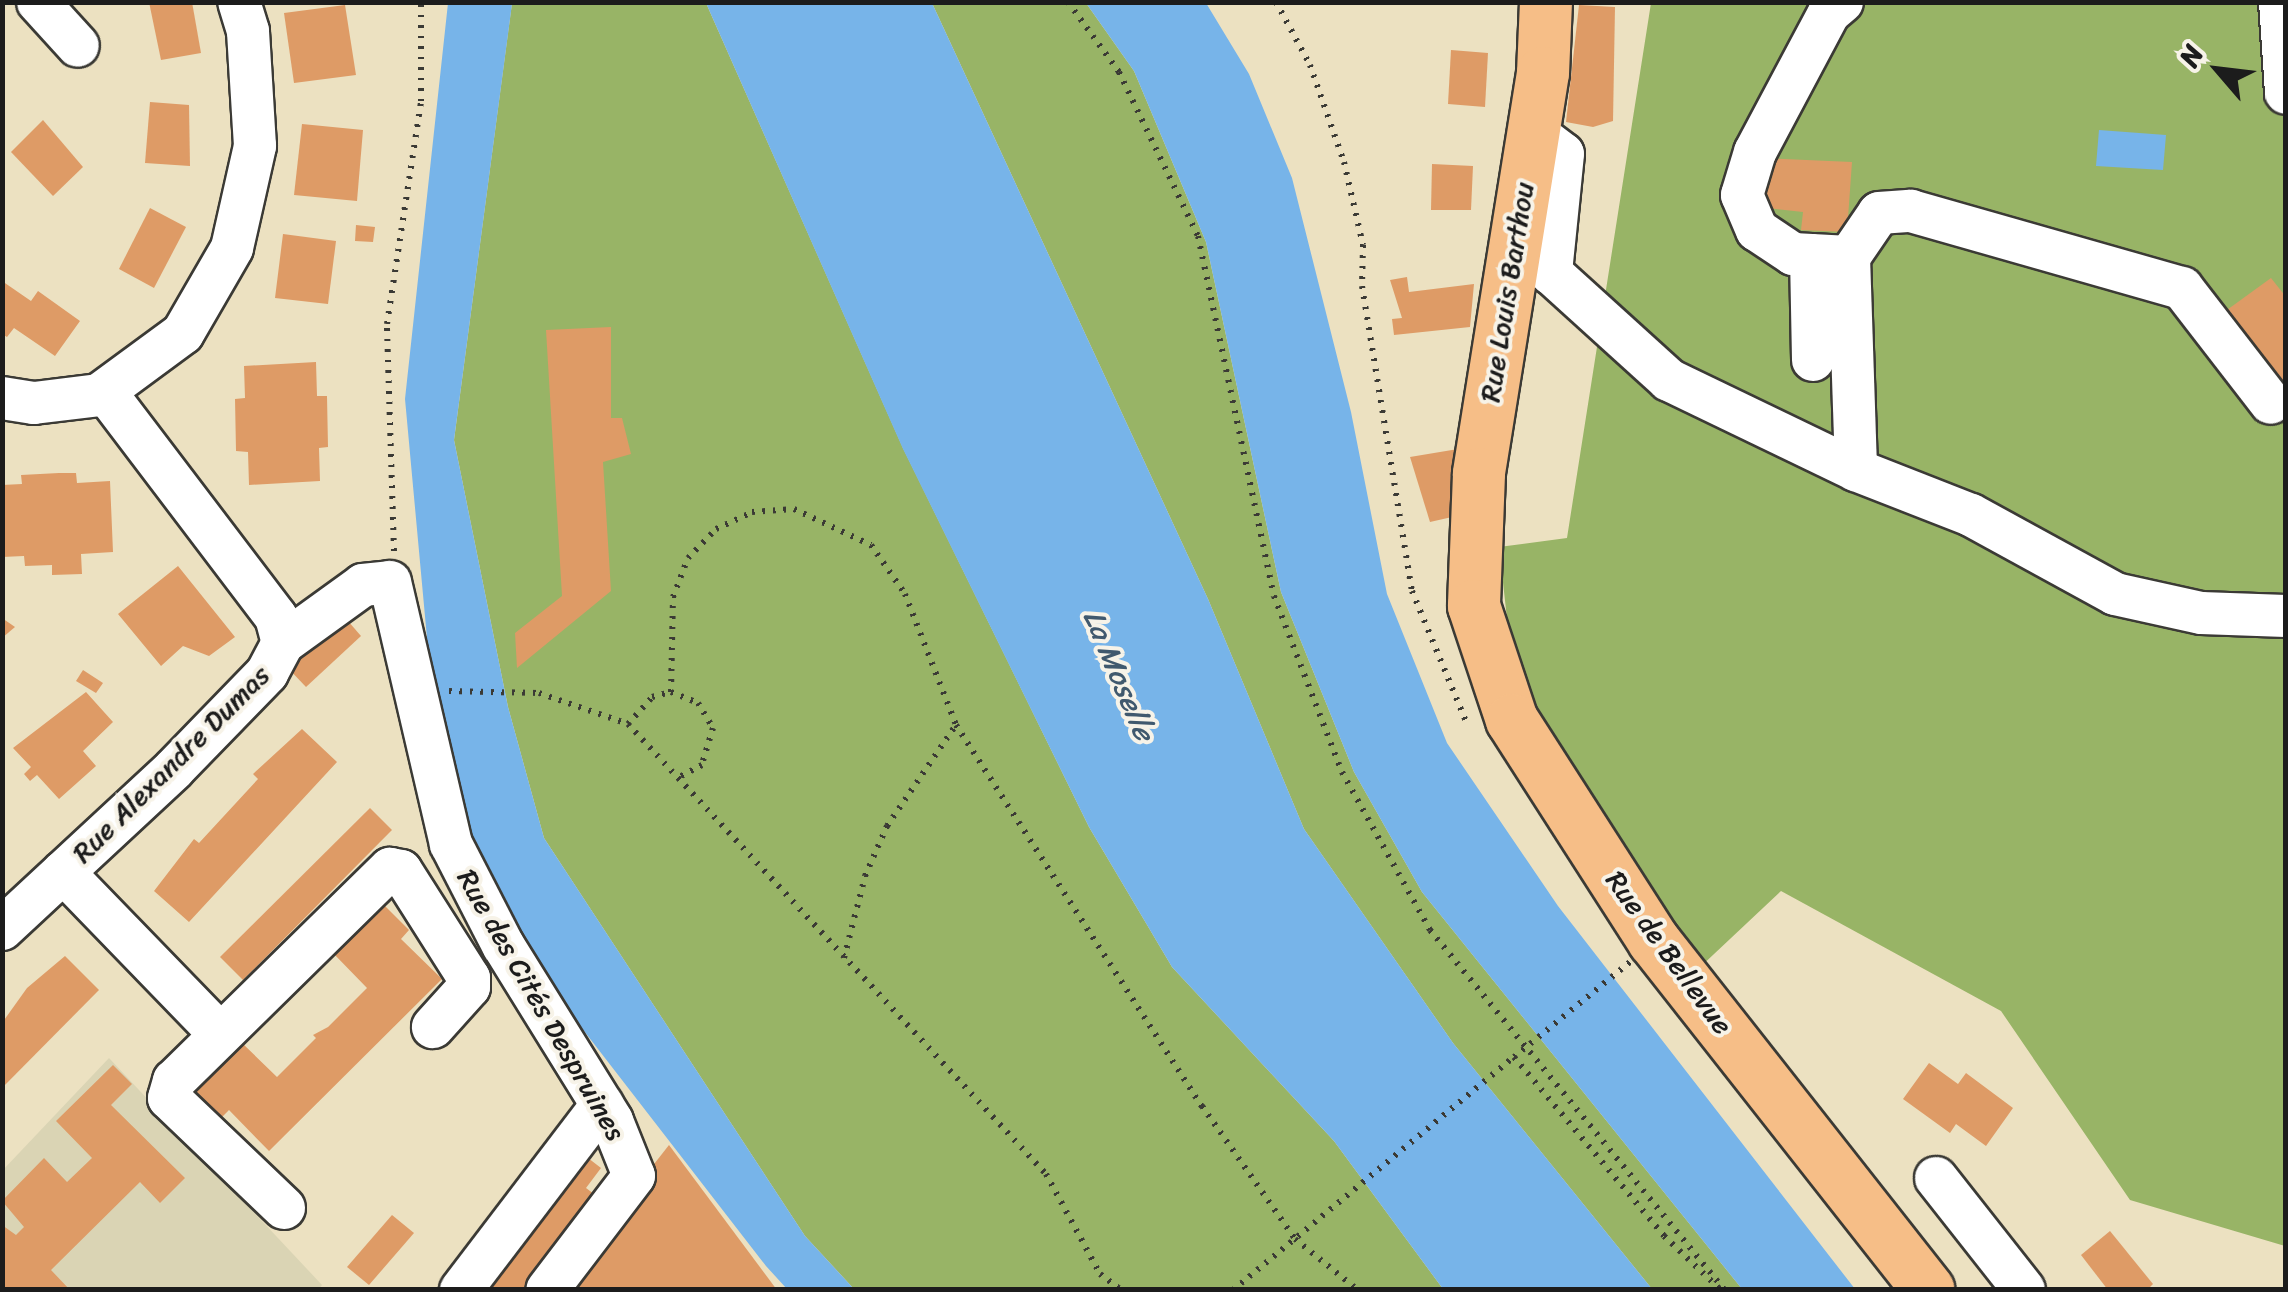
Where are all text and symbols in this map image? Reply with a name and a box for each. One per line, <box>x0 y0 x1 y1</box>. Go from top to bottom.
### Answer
north arrow <box>2168 20 2268 120</box>
text: N <box>2165 36 2217 76</box>
street label: Rue Louis Barthou <box>1473 179 1541 405</box>
water label: La Moselle <box>1076 605 1162 745</box>
street label: Rue Alexandre Dumas <box>65 658 277 870</box>
street label: Rue des Cités Despruines <box>449 862 633 1148</box>
street label: Rue de Bellevue <box>1598 864 1740 1042</box>

